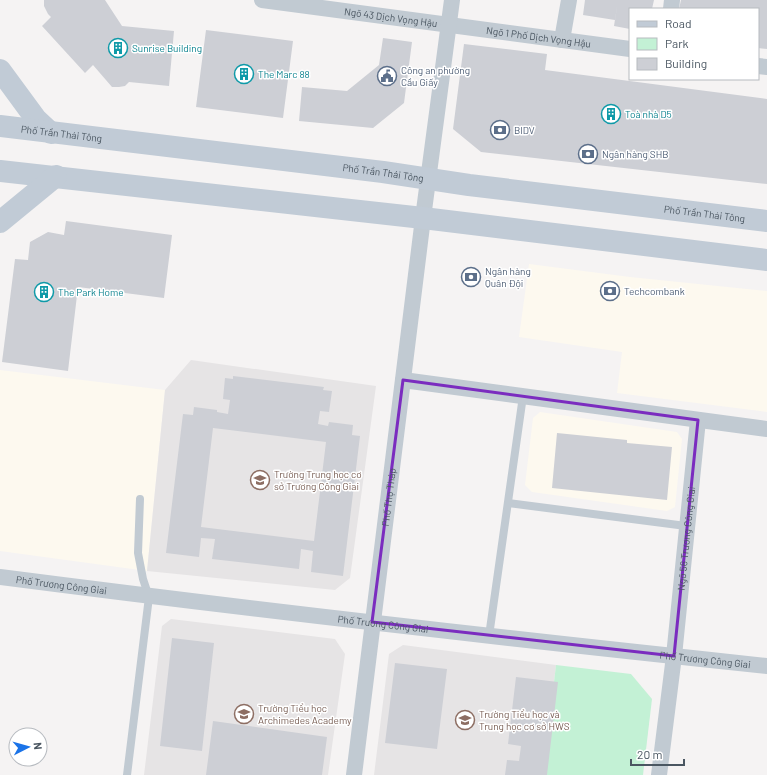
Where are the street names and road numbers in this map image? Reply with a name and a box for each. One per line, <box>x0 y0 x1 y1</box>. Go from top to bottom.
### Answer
street label: Ngõ 43 Dịch Vọng Hậu <box>343 5 438 29</box>
street label: Ngõ 1 Phố Dịch Vọng Hậu <box>485 24 592 50</box>
street label: Phố Trần Thái Tông <box>20 123 103 144</box>
street label: Phố Trần Thái Tông <box>342 161 425 184</box>
street label: Phố Trần Thái Tông <box>663 203 746 224</box>
street label: Phố Thọ Tháp <box>379 467 398 527</box>
street label: Ngõ 56 Trương Công Giai <box>675 486 697 591</box>
street label: Phố Trương Công Giai <box>15 573 108 597</box>
street label: Phố Trương Công Giai <box>337 613 429 635</box>
street label: Phố Trương Công Giai <box>659 649 751 670</box>

